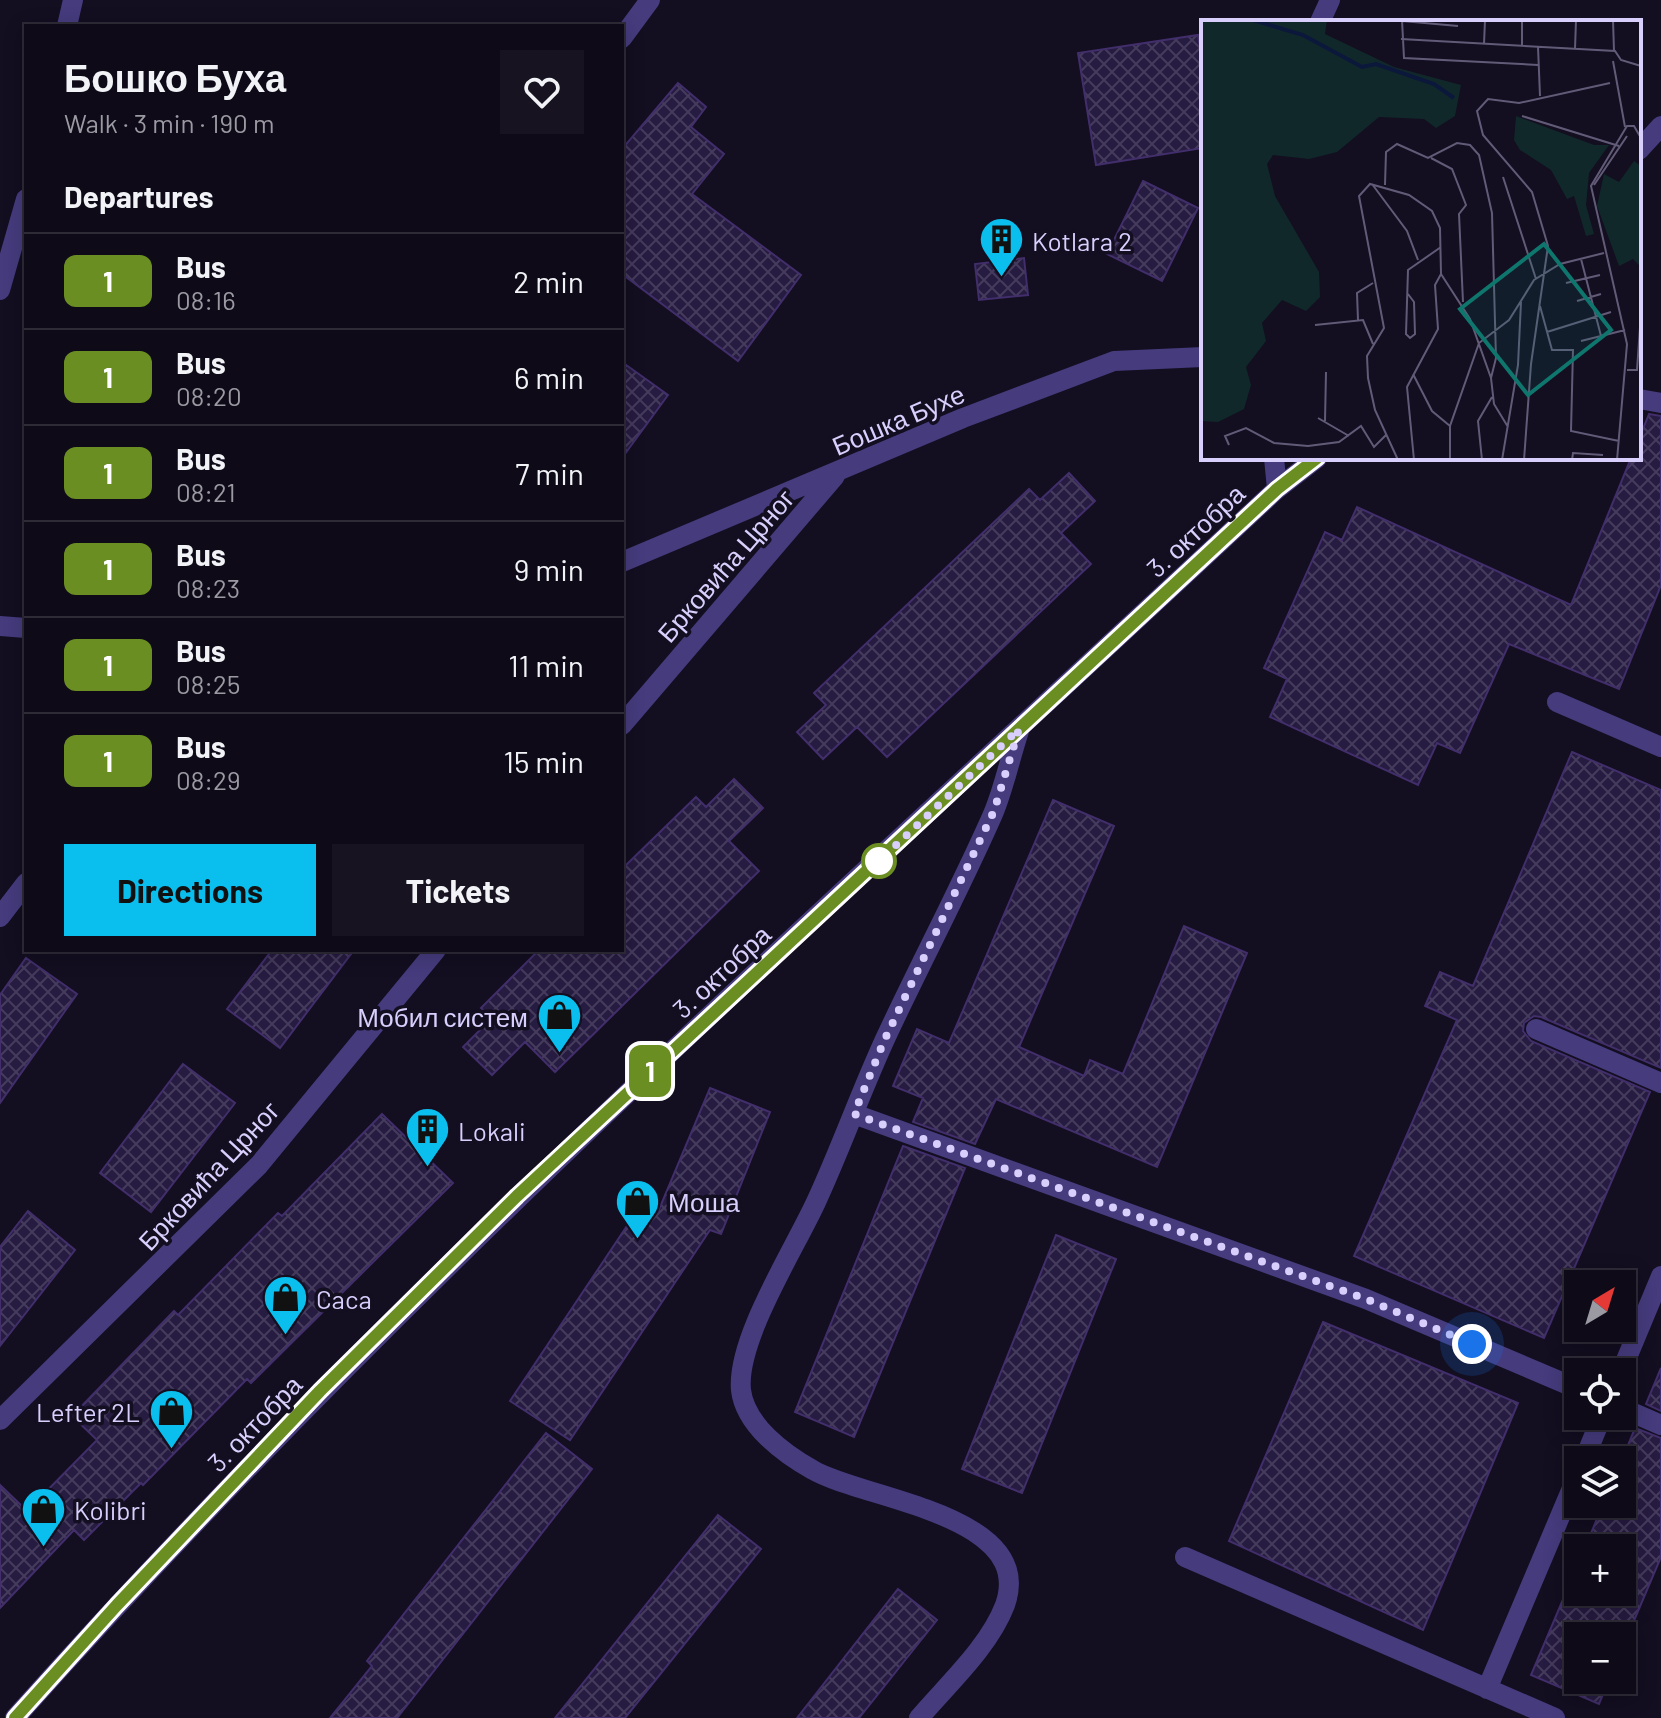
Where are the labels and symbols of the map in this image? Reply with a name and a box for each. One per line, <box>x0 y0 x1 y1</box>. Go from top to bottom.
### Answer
inset map <box>1201 20 1641 460</box>
building icon: Kotlara 2 <box>977 216 1025 279</box>
place label: Kotlara 2 <box>1032 225 1132 256</box>
street label: Бошка Бухе <box>827 377 969 461</box>
street label: 3. октобра <box>1140 477 1251 583</box>
street label: Брковића Црног <box>650 482 800 648</box>
unlabelled marker <box>862 844 896 878</box>
street label: 3. октобра <box>666 918 777 1024</box>
shop icon: Мобил систем <box>535 992 583 1055</box>
place label: Мобил систем <box>357 1001 528 1032</box>
line badge: 1 <box>624 1045 676 1097</box>
street label: Брковића Црног <box>131 1094 285 1256</box>
building icon: Lokali <box>403 1106 451 1169</box>
place label: Lokali <box>458 1115 526 1146</box>
shop icon: Моша <box>613 1177 661 1240</box>
place label: Моша <box>668 1186 740 1217</box>
north arrow <box>1564 1270 1636 1342</box>
shop icon: Caca <box>261 1274 309 1337</box>
place label: Caca <box>316 1283 372 1314</box>
your location <box>1452 1324 1492 1364</box>
street label: 3. октобра <box>201 1368 308 1478</box>
shop icon: Lefter 2L <box>147 1387 195 1450</box>
place label: Lefter 2L <box>36 1396 140 1427</box>
shop icon: Kolibri <box>19 1485 67 1548</box>
place label: Kolibri <box>74 1494 147 1525</box>

